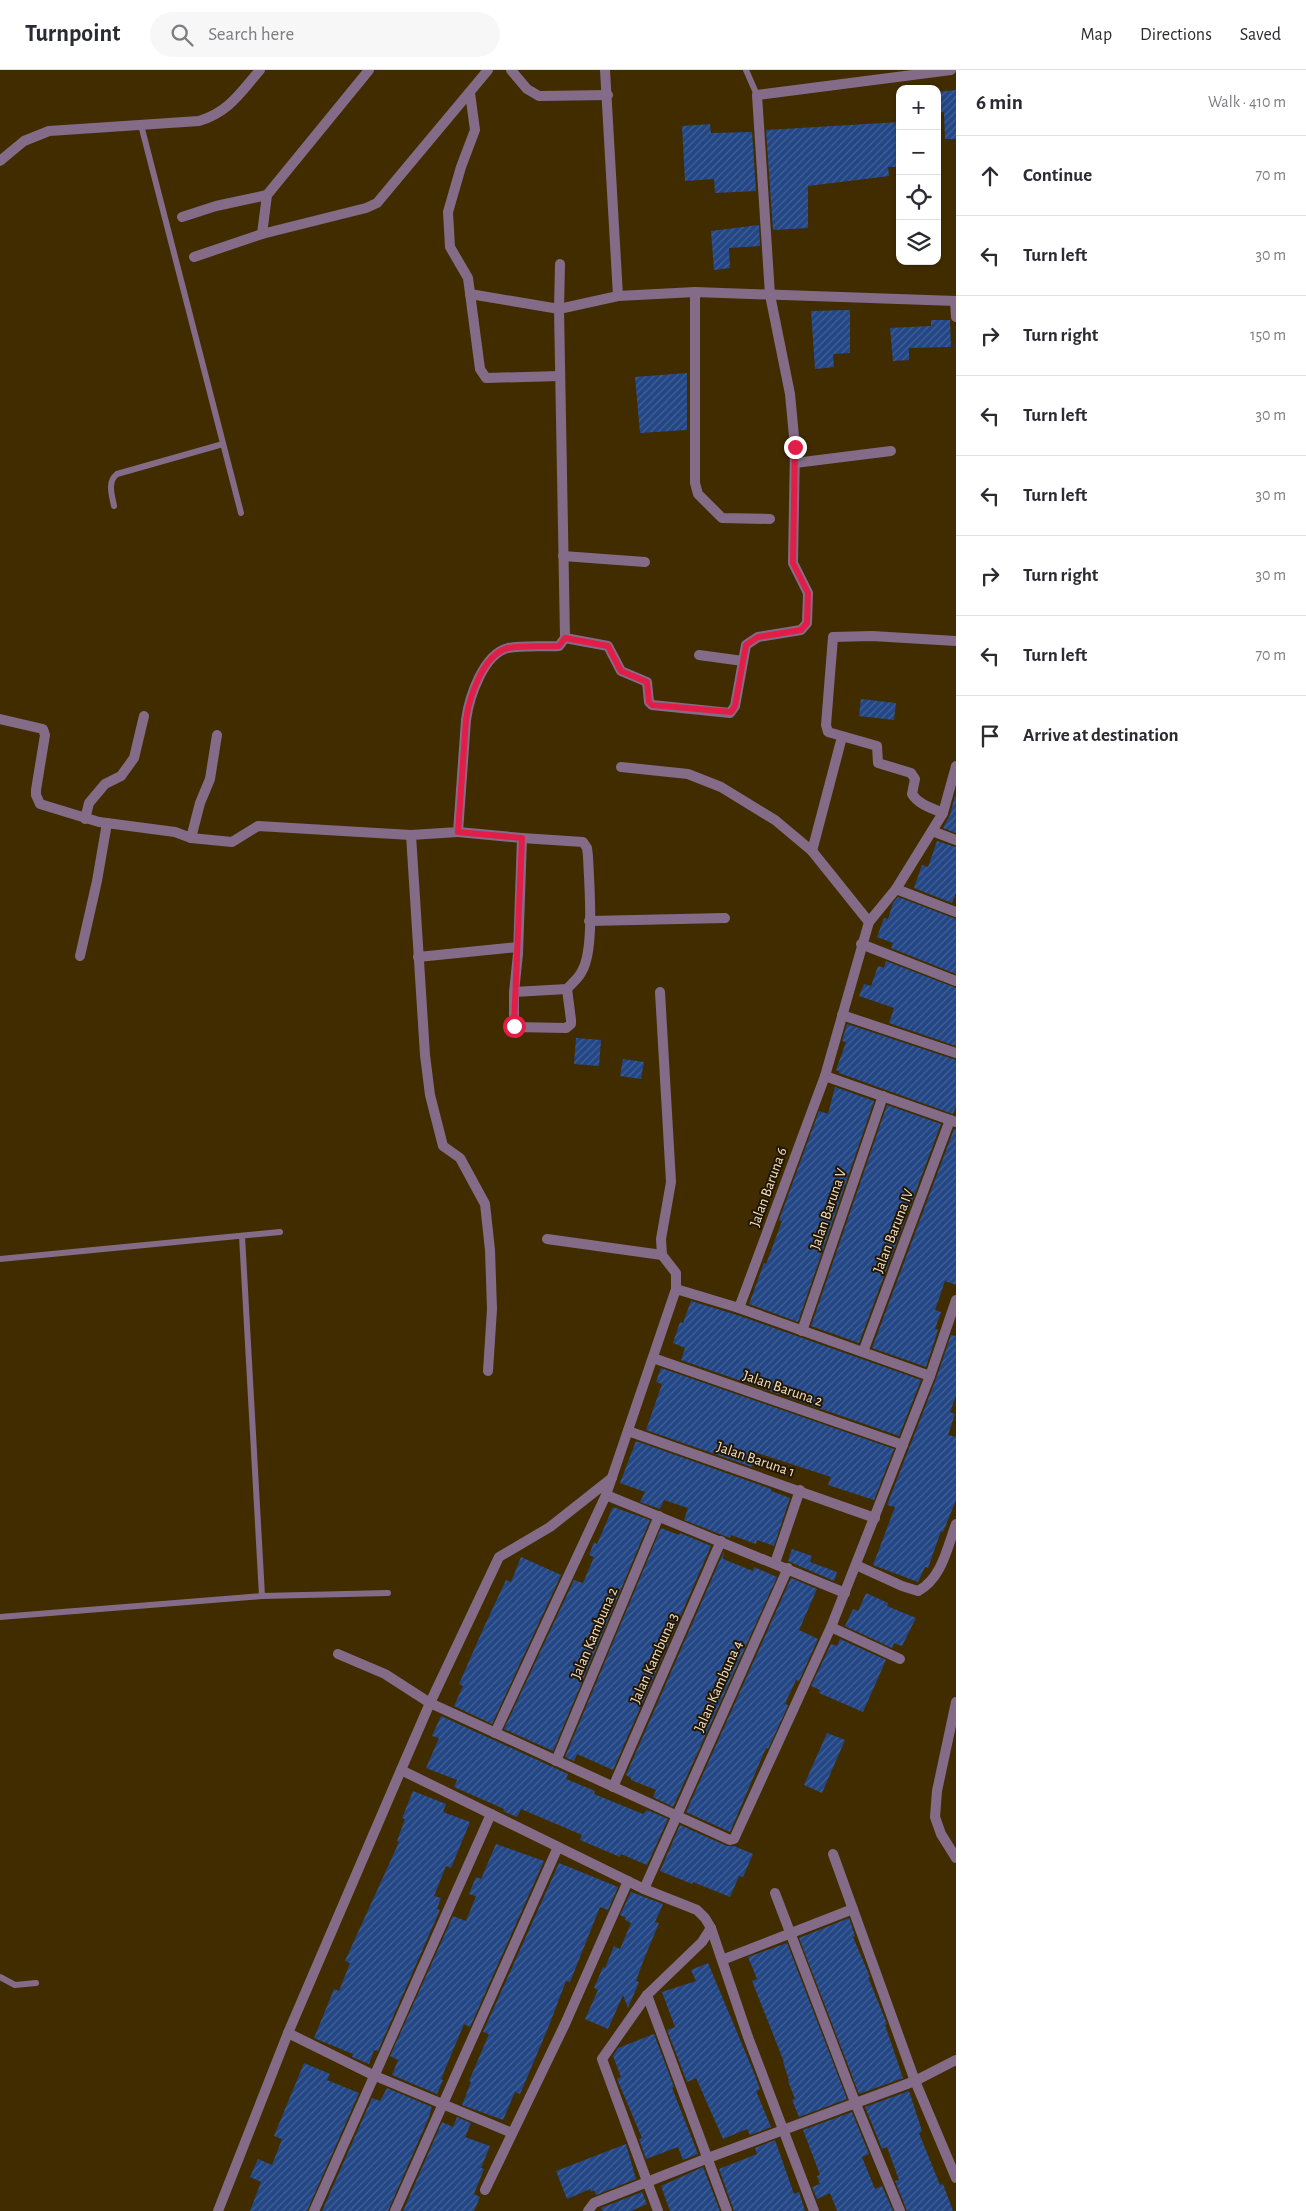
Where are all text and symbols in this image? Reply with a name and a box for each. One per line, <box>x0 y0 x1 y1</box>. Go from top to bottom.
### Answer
search box <box>150 12 500 57</box>
icon: search <box>168 21 196 49</box>
text: Turnpoint <box>25 22 120 46</box>
text: Search here <box>208 25 294 44</box>
text: Map <box>1081 26 1112 44</box>
text: Directions <box>1140 26 1212 44</box>
text: Saved <box>1240 26 1281 44</box>
map controls <box>896 85 941 265</box>
button: + <box>896 85 941 130</box>
text: 6 min <box>976 92 1023 113</box>
text: Walk · 410 m <box>1208 94 1286 110</box>
button: − <box>896 130 941 175</box>
icon: ahead <box>976 162 1004 190</box>
text: Continue <box>1023 166 1092 185</box>
text: 70 m <box>1255 167 1286 183</box>
button: locate <box>896 175 941 220</box>
button: layers <box>896 220 941 265</box>
icon: left <box>976 242 1004 270</box>
text: Turn left <box>1023 246 1087 265</box>
text: 30 m <box>1256 247 1286 263</box>
icon: right <box>976 322 1004 350</box>
text: Turn right <box>1023 326 1098 345</box>
text: 150 m <box>1250 327 1286 343</box>
icon: left <box>976 402 1004 430</box>
text: Turn left <box>1023 406 1087 425</box>
text: 30 m <box>1256 407 1286 423</box>
route end <box>784 436 807 459</box>
icon: left <box>976 482 1004 510</box>
text: Turn left <box>1023 486 1087 505</box>
text: 30 m <box>1256 487 1286 503</box>
icon: right <box>976 562 1004 590</box>
text: Turn right <box>1023 566 1098 585</box>
text: 30 m <box>1256 567 1286 583</box>
icon: left <box>976 642 1004 670</box>
text: Turn left <box>1023 646 1087 665</box>
text: 70 m <box>1255 647 1286 663</box>
icon: arrive <box>976 722 1004 750</box>
text: Arrive at destination <box>1023 726 1179 745</box>
route start <box>503 1015 526 1038</box>
street label: Jalan Baruna 6 <box>747 1145 790 1229</box>
street label: Jalan Baruna V <box>808 1166 850 1252</box>
street label: Jalan Baruna IV <box>871 1187 917 1275</box>
street label: Jalan Baruna 2 <box>741 1368 825 1409</box>
street label: Jalan Baruna 1 <box>715 1439 797 1480</box>
street label: Jalan Kambuna 2 <box>568 1585 621 1681</box>
street label: Jalan Kambuna 3 <box>628 1611 681 1706</box>
street label: Jalan Kambuna 4 <box>692 1638 745 1734</box>

